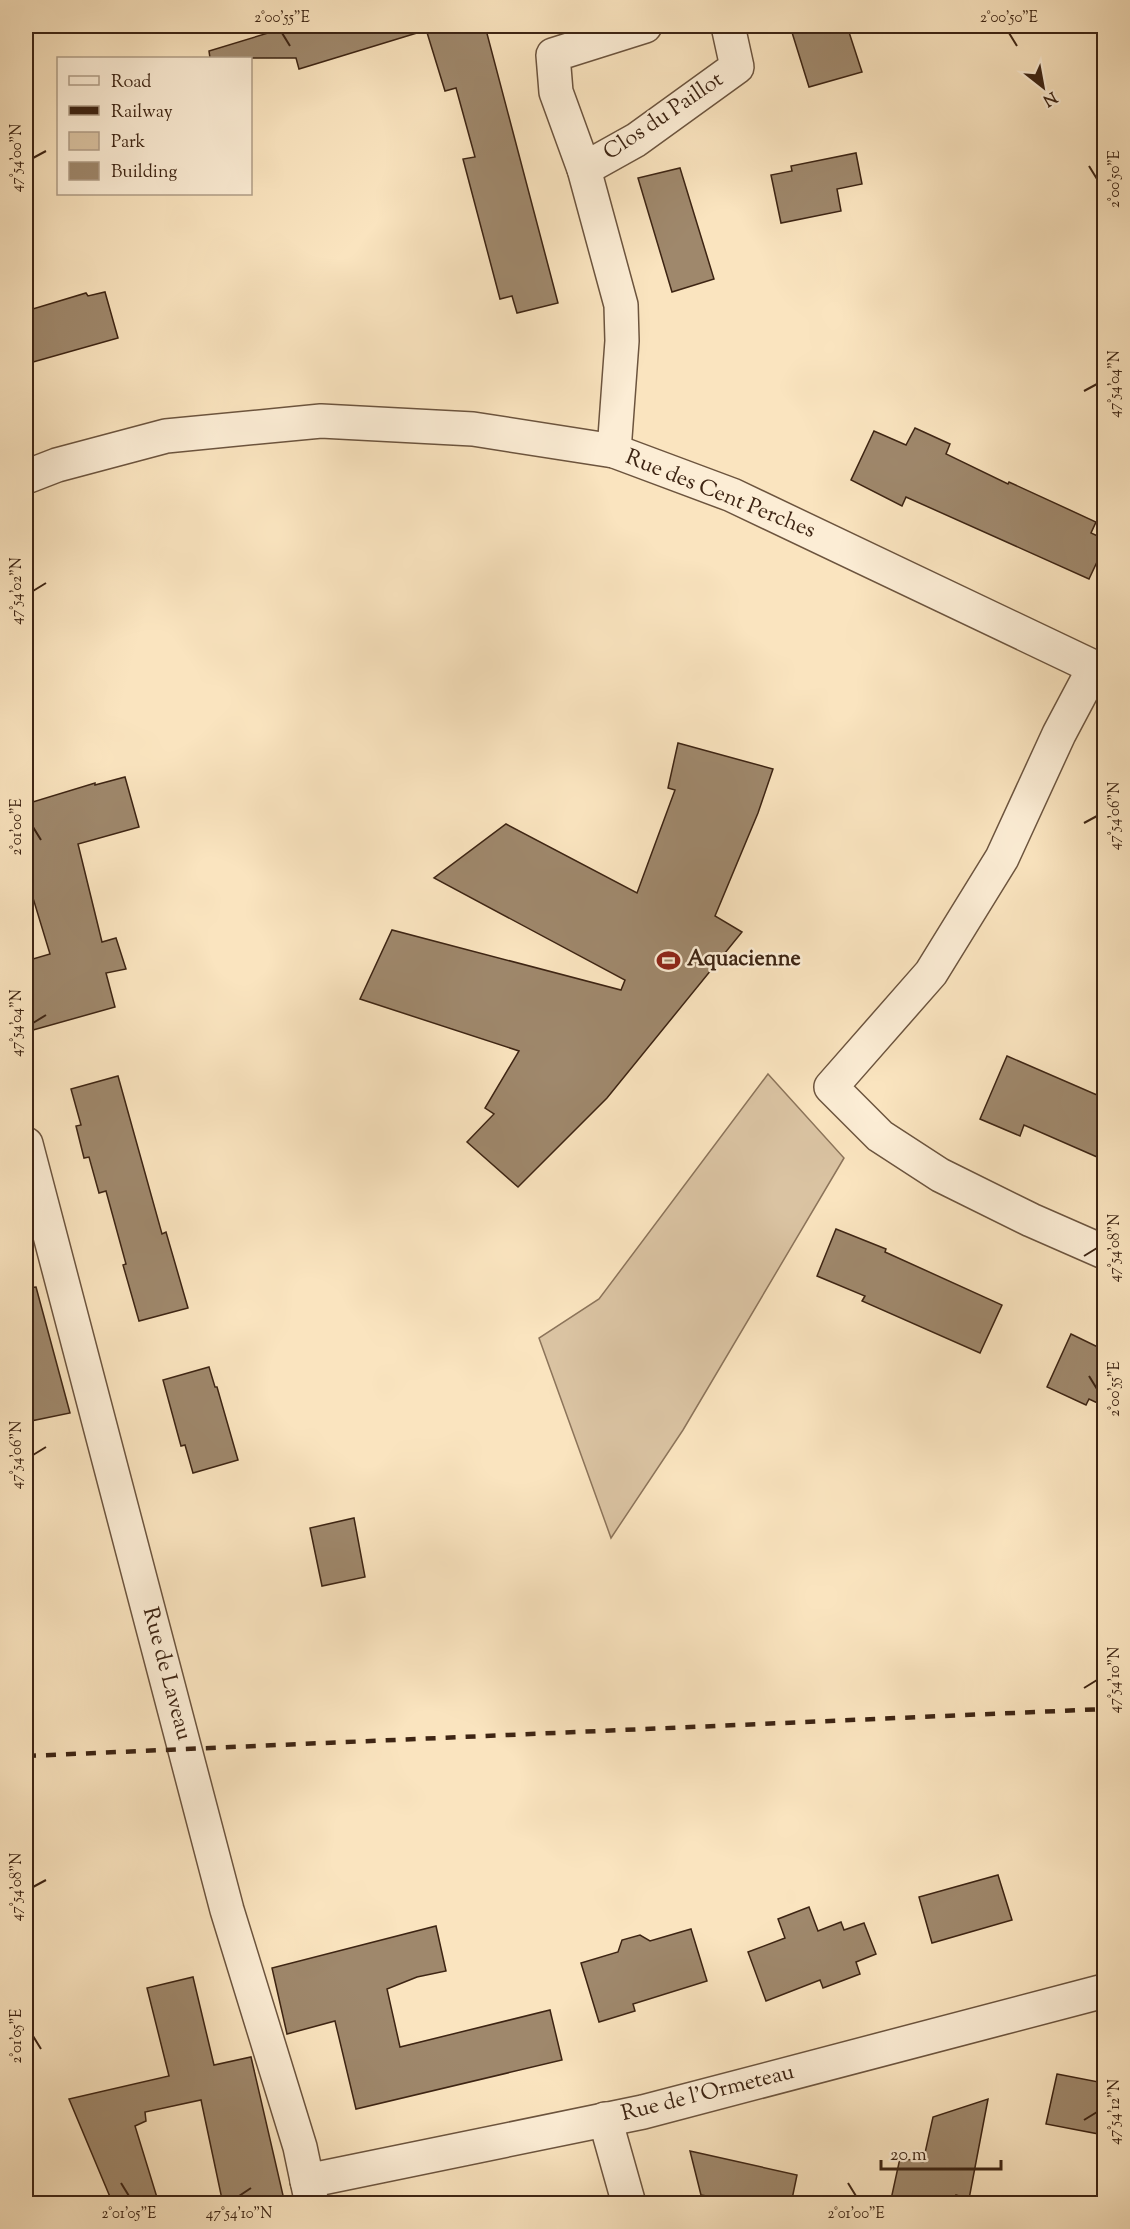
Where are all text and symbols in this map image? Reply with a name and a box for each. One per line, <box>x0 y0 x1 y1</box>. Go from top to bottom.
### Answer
text: 2°00'55"E <box>254 8 310 29</box>
text: 2°00'50"E <box>980 8 1038 29</box>
legend <box>57 57 252 195</box>
north arrow <box>1013 57 1073 117</box>
street label: Clos du Paillot <box>598 65 731 169</box>
text: Road <box>111 70 151 96</box>
text: N <box>1038 85 1061 111</box>
text: Railway <box>111 100 173 126</box>
text: 47°54'00"N <box>7 124 28 192</box>
text: Park <box>111 130 146 156</box>
text: 2°00'50"E <box>1105 150 1126 208</box>
text: Building <box>111 160 177 186</box>
text: 47°54'04"N <box>1105 350 1126 418</box>
street label: Rue des Cent Perches <box>620 442 820 548</box>
text: 47°54'02"N <box>7 557 28 625</box>
text: 47°54'06"N <box>1105 782 1126 850</box>
text: 2°01'00"E <box>7 798 28 856</box>
place label: Aquacienne <box>687 944 801 976</box>
sports icon: Aquacienne <box>656 947 682 973</box>
text: 47°54'04"N <box>7 989 28 1057</box>
text: 47°54'08"N <box>1105 1214 1126 1282</box>
text: 2°00'55"E <box>1105 1361 1126 1417</box>
text: 47°54'06"N <box>7 1421 28 1489</box>
street label: Rue de Laveau <box>133 1604 199 1744</box>
text: 47°54'10"N <box>1105 1647 1126 1713</box>
text: 47°54'08"N <box>7 1853 28 1921</box>
text: 2°01'05"E <box>7 2009 28 2063</box>
street label: Rue de l'Ormeteau <box>618 2057 798 2131</box>
text: 47°54'12"N <box>1105 2079 1126 2145</box>
scale bar <box>881 2133 1001 2171</box>
text: 20 m <box>890 2143 927 2169</box>
text: 2°01'05"E <box>102 2204 156 2225</box>
text: 47°54'10"N <box>206 2204 272 2225</box>
text: 2°01'00"E <box>827 2204 885 2225</box>

